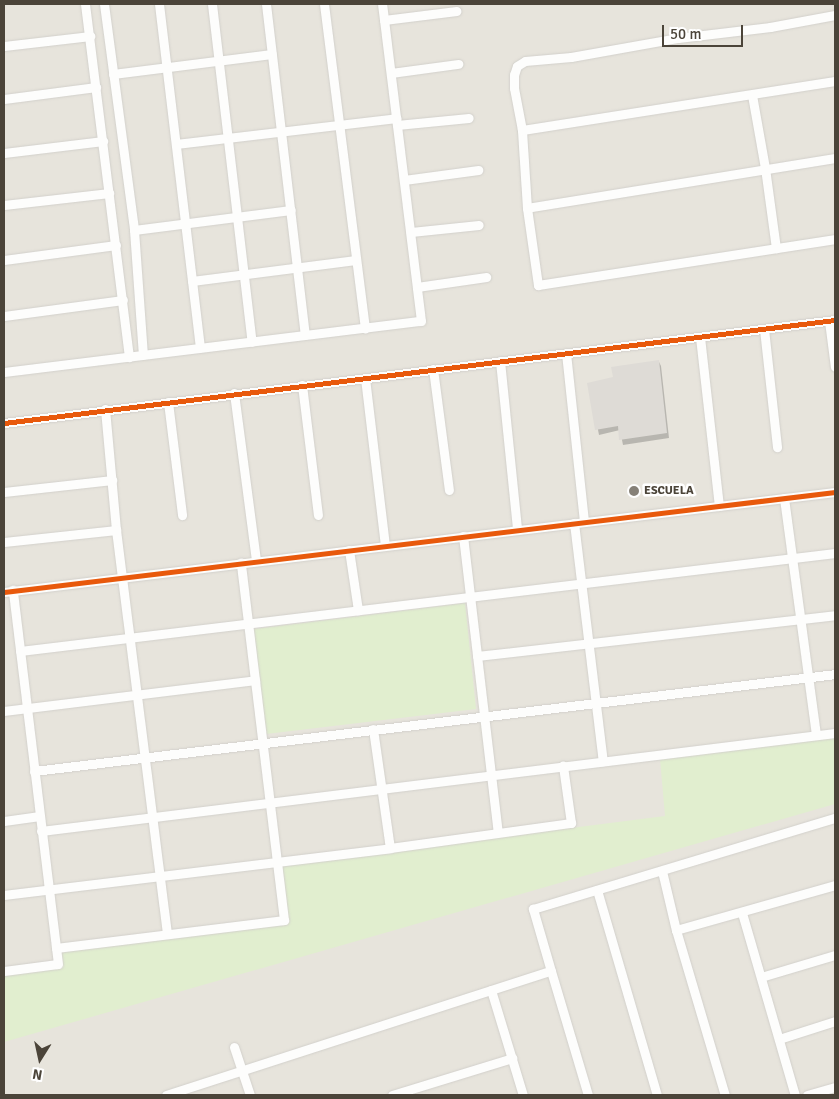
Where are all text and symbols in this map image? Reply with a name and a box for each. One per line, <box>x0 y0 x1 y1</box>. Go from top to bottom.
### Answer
scale bar <box>664 15 745 47</box>
text: 50 m <box>670 25 701 43</box>
place label: ESCUELA <box>644 484 694 498</box>
marker: ESCUELA <box>628 485 640 497</box>
north arrow <box>15 1034 65 1084</box>
text: N <box>31 1065 44 1083</box>

